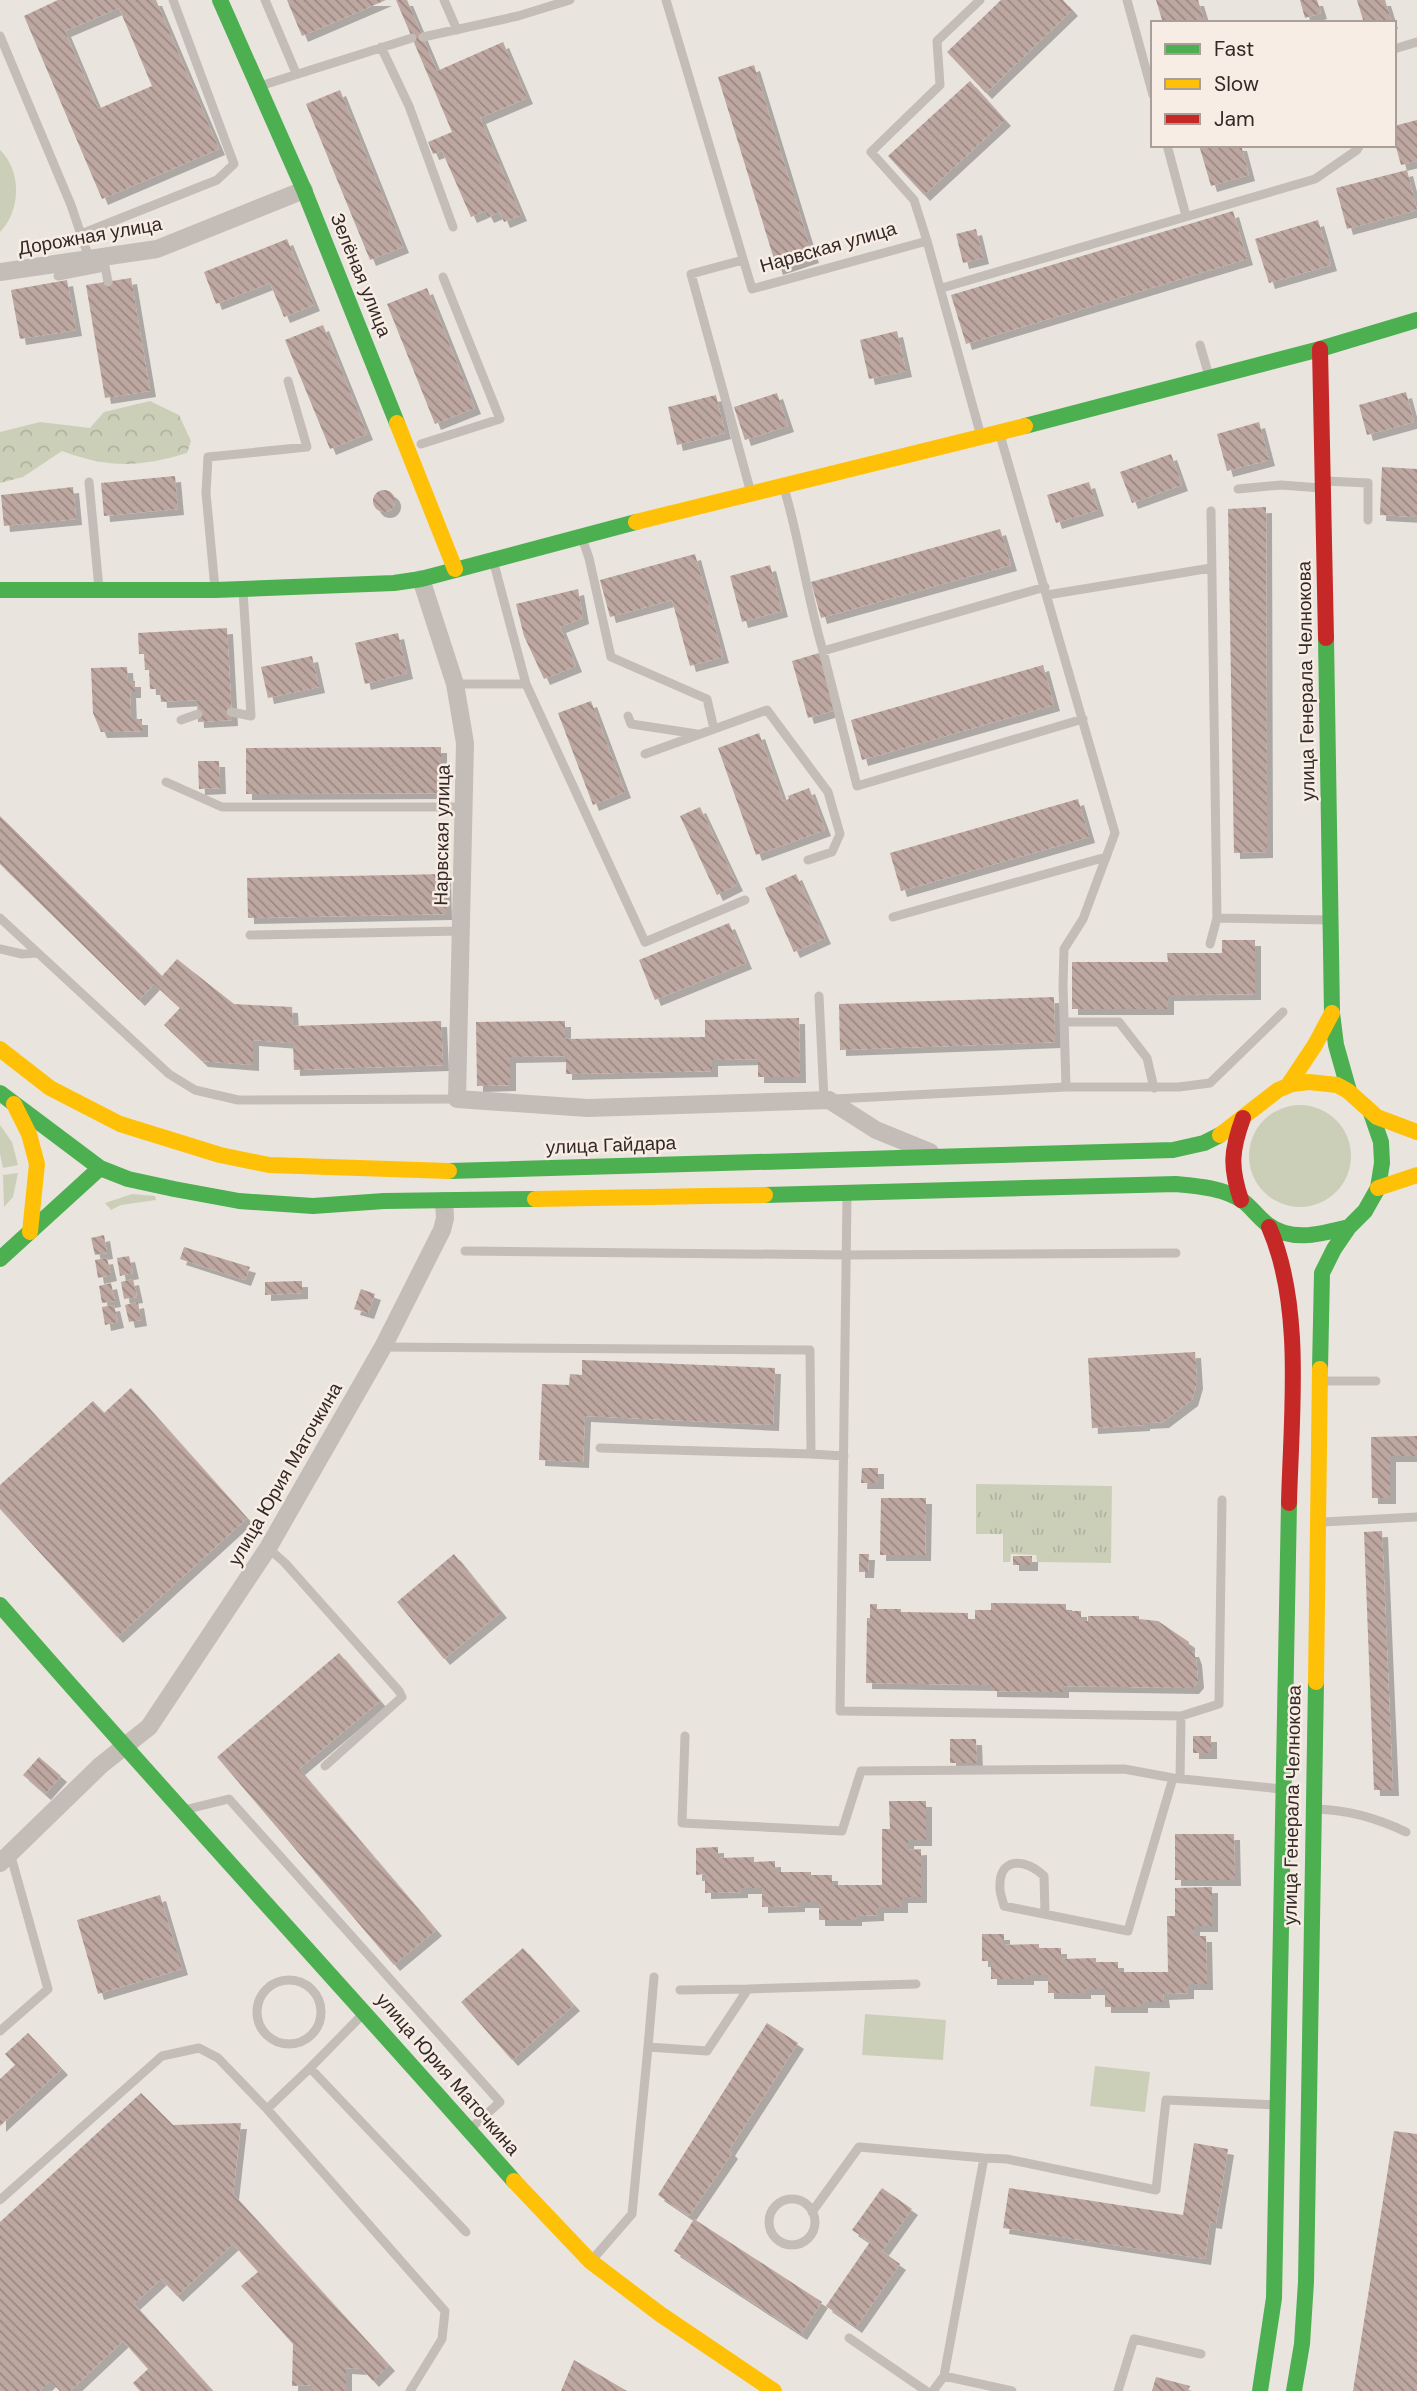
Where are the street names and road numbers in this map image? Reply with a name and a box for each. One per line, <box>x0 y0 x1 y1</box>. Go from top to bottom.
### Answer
street label: Зелёная улица <box>325 209 397 341</box>
street label: Дорожная улица <box>16 211 164 261</box>
street label: Нарвская улица <box>757 215 900 278</box>
street label: улица Генерала Челнокова <box>1291 560 1321 801</box>
street label: Нарвская улица <box>428 764 456 906</box>
street label: улица Гайдара <box>545 1130 677 1160</box>
street label: улица Юрия Маточкина <box>222 1377 348 1570</box>
street label: улица Генерала Челнокова <box>1277 1684 1307 1925</box>
street label: улица Юрия Маточкина <box>370 1987 526 2161</box>

